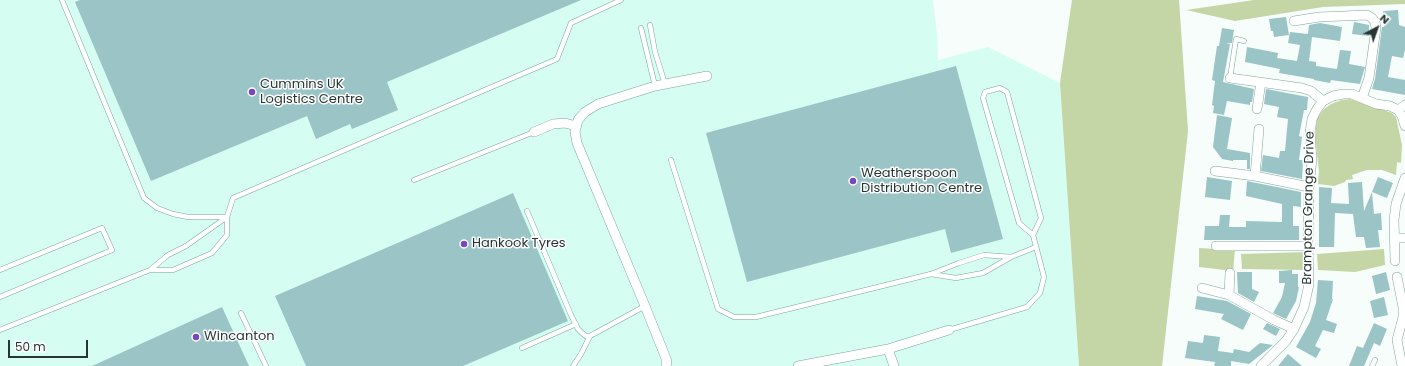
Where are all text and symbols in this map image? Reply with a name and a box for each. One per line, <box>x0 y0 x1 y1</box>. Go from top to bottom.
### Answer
north arrow <box>1357 8 1397 48</box>
text: N <box>1376 10 1393 28</box>
place label: Cummins UK Logistics Centre <box>260 77 363 108</box>
marker: Cummins UK Logistics Centre <box>247 87 257 97</box>
street label: Brampton Grange Drive <box>1300 131 1318 285</box>
place label: Weatherspoon Distribution Centre <box>861 166 982 197</box>
marker: Weatherspoon Distribution Centre <box>848 176 858 186</box>
place label: Hankook Tyres <box>472 236 566 252</box>
marker: Hankook Tyres <box>459 239 469 249</box>
place label: Wincanton <box>204 329 275 345</box>
scale bar <box>10 332 90 358</box>
marker: Wincanton <box>191 332 201 342</box>
text: 50 m <box>15 338 46 355</box>

